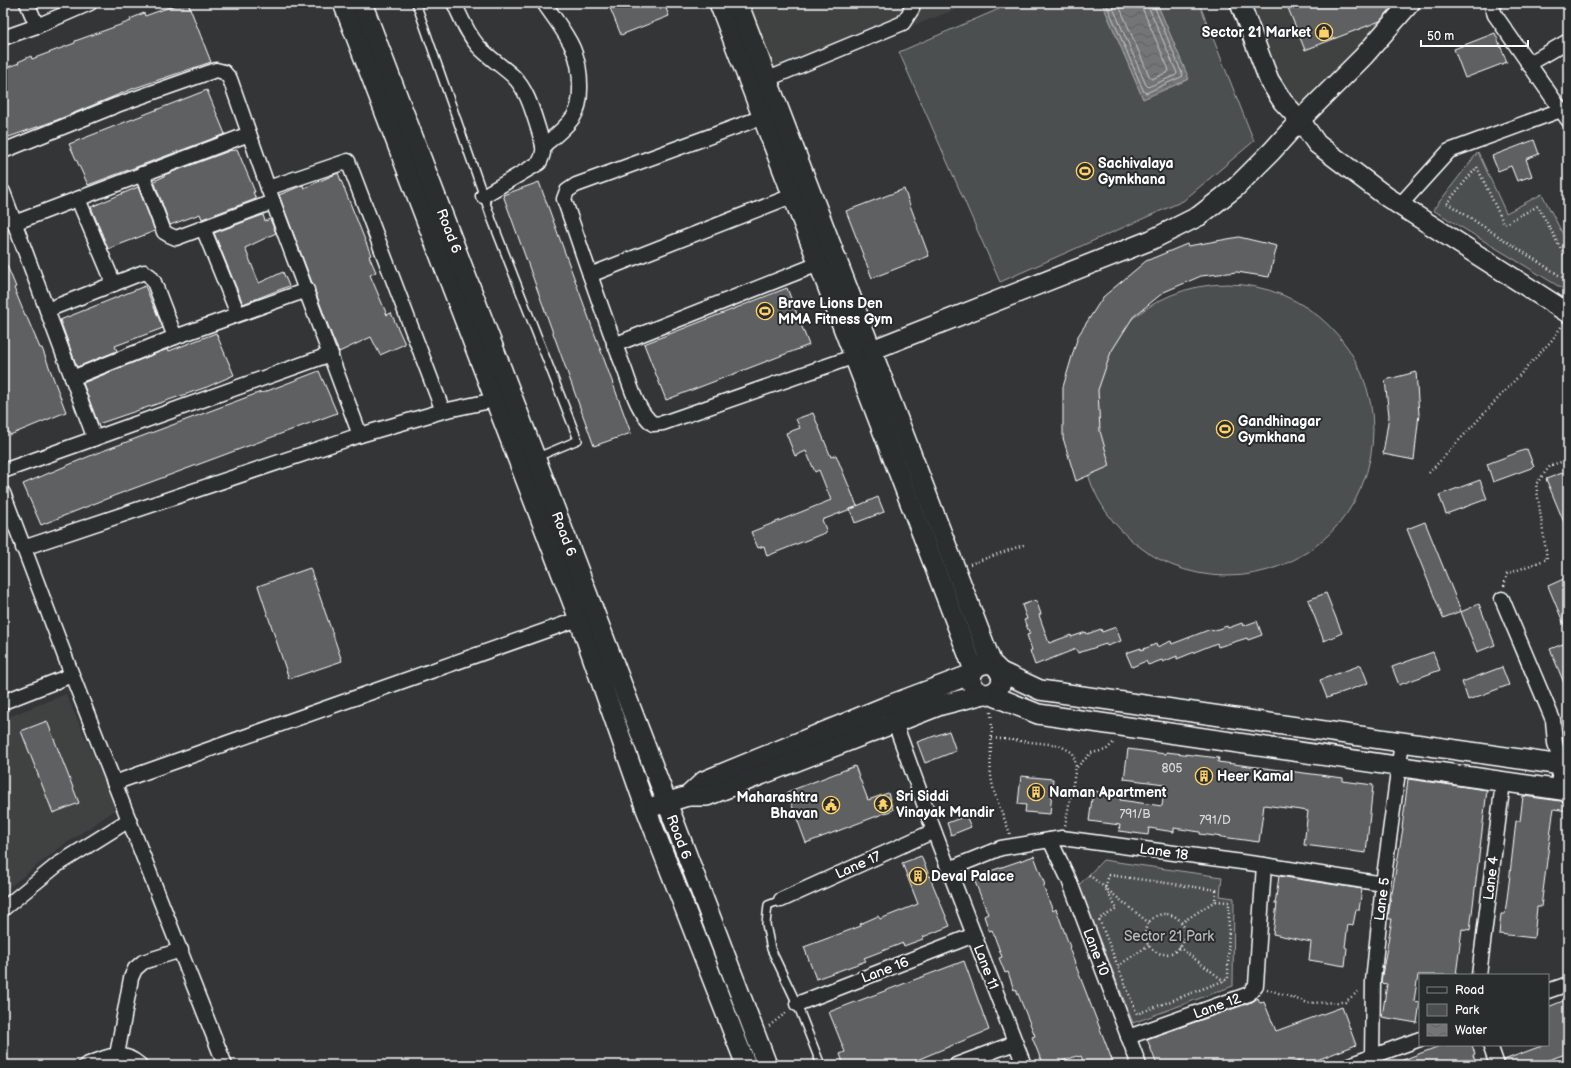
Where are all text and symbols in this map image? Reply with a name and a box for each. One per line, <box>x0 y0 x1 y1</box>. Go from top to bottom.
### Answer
shop icon: Sector 21 Market <box>1314 22 1334 42</box>
scale bar <box>1421 22 1528 48</box>
place label: Sector 21 Market <box>1202 24 1311 41</box>
text: 50 m <box>1427 29 1454 44</box>
place label: Sachivalaya Gymkhana <box>1098 155 1174 188</box>
sports icon: Sachivalaya Gymkhana <box>1075 161 1095 181</box>
street label: Road 6 <box>433 206 465 256</box>
place label: Brave Lions Den MMA Fitness Gym <box>778 295 893 328</box>
sports icon: Brave Lions Den MMA Fitness Gym <box>755 301 775 321</box>
place label: Gandhinagar Gymkhana <box>1238 413 1321 446</box>
sports icon: Gandhinagar Gymkhana <box>1215 419 1235 439</box>
street label: Road 6 <box>548 509 580 559</box>
house number: 805 <box>1162 761 1183 776</box>
building icon: Heer Kamal <box>1194 766 1214 786</box>
place label: Heer Kamal <box>1217 768 1293 785</box>
building icon: Naman Apartment <box>1026 782 1046 802</box>
place label: Naman Apartment <box>1049 784 1167 801</box>
place label: Sri Siddi Vinayak Mandir <box>896 788 995 821</box>
place label: Maharashtra Bhavan <box>736 789 818 822</box>
temple icon: Sri Siddi Vinayak Mandir <box>873 794 893 814</box>
public building icon: Maharashtra Bhavan <box>821 795 841 815</box>
house number: 791/B <box>1119 807 1151 822</box>
street label: Road 6 <box>663 812 695 862</box>
house number: 791/D <box>1199 813 1231 828</box>
street label: Lane 18 <box>1138 840 1190 864</box>
street label: Lane 17 <box>833 847 883 882</box>
street label: Lane 4 <box>1480 855 1502 901</box>
building icon: Deval Palace <box>908 866 928 886</box>
place label: Deval Palace <box>931 868 1014 885</box>
street label: Lane 5 <box>1371 876 1393 922</box>
street label: Lane 10 <box>1079 926 1113 978</box>
park label: Sector 21 Park <box>1124 928 1214 945</box>
street label: Lane 11 <box>970 942 1002 992</box>
street label: Lane 16 <box>859 953 912 987</box>
legend <box>1419 974 1549 1046</box>
text: Road <box>1455 983 1484 998</box>
street label: Lane 12 <box>1191 989 1244 1022</box>
text: Park <box>1455 1003 1479 1018</box>
text: Water <box>1455 1023 1487 1038</box>

